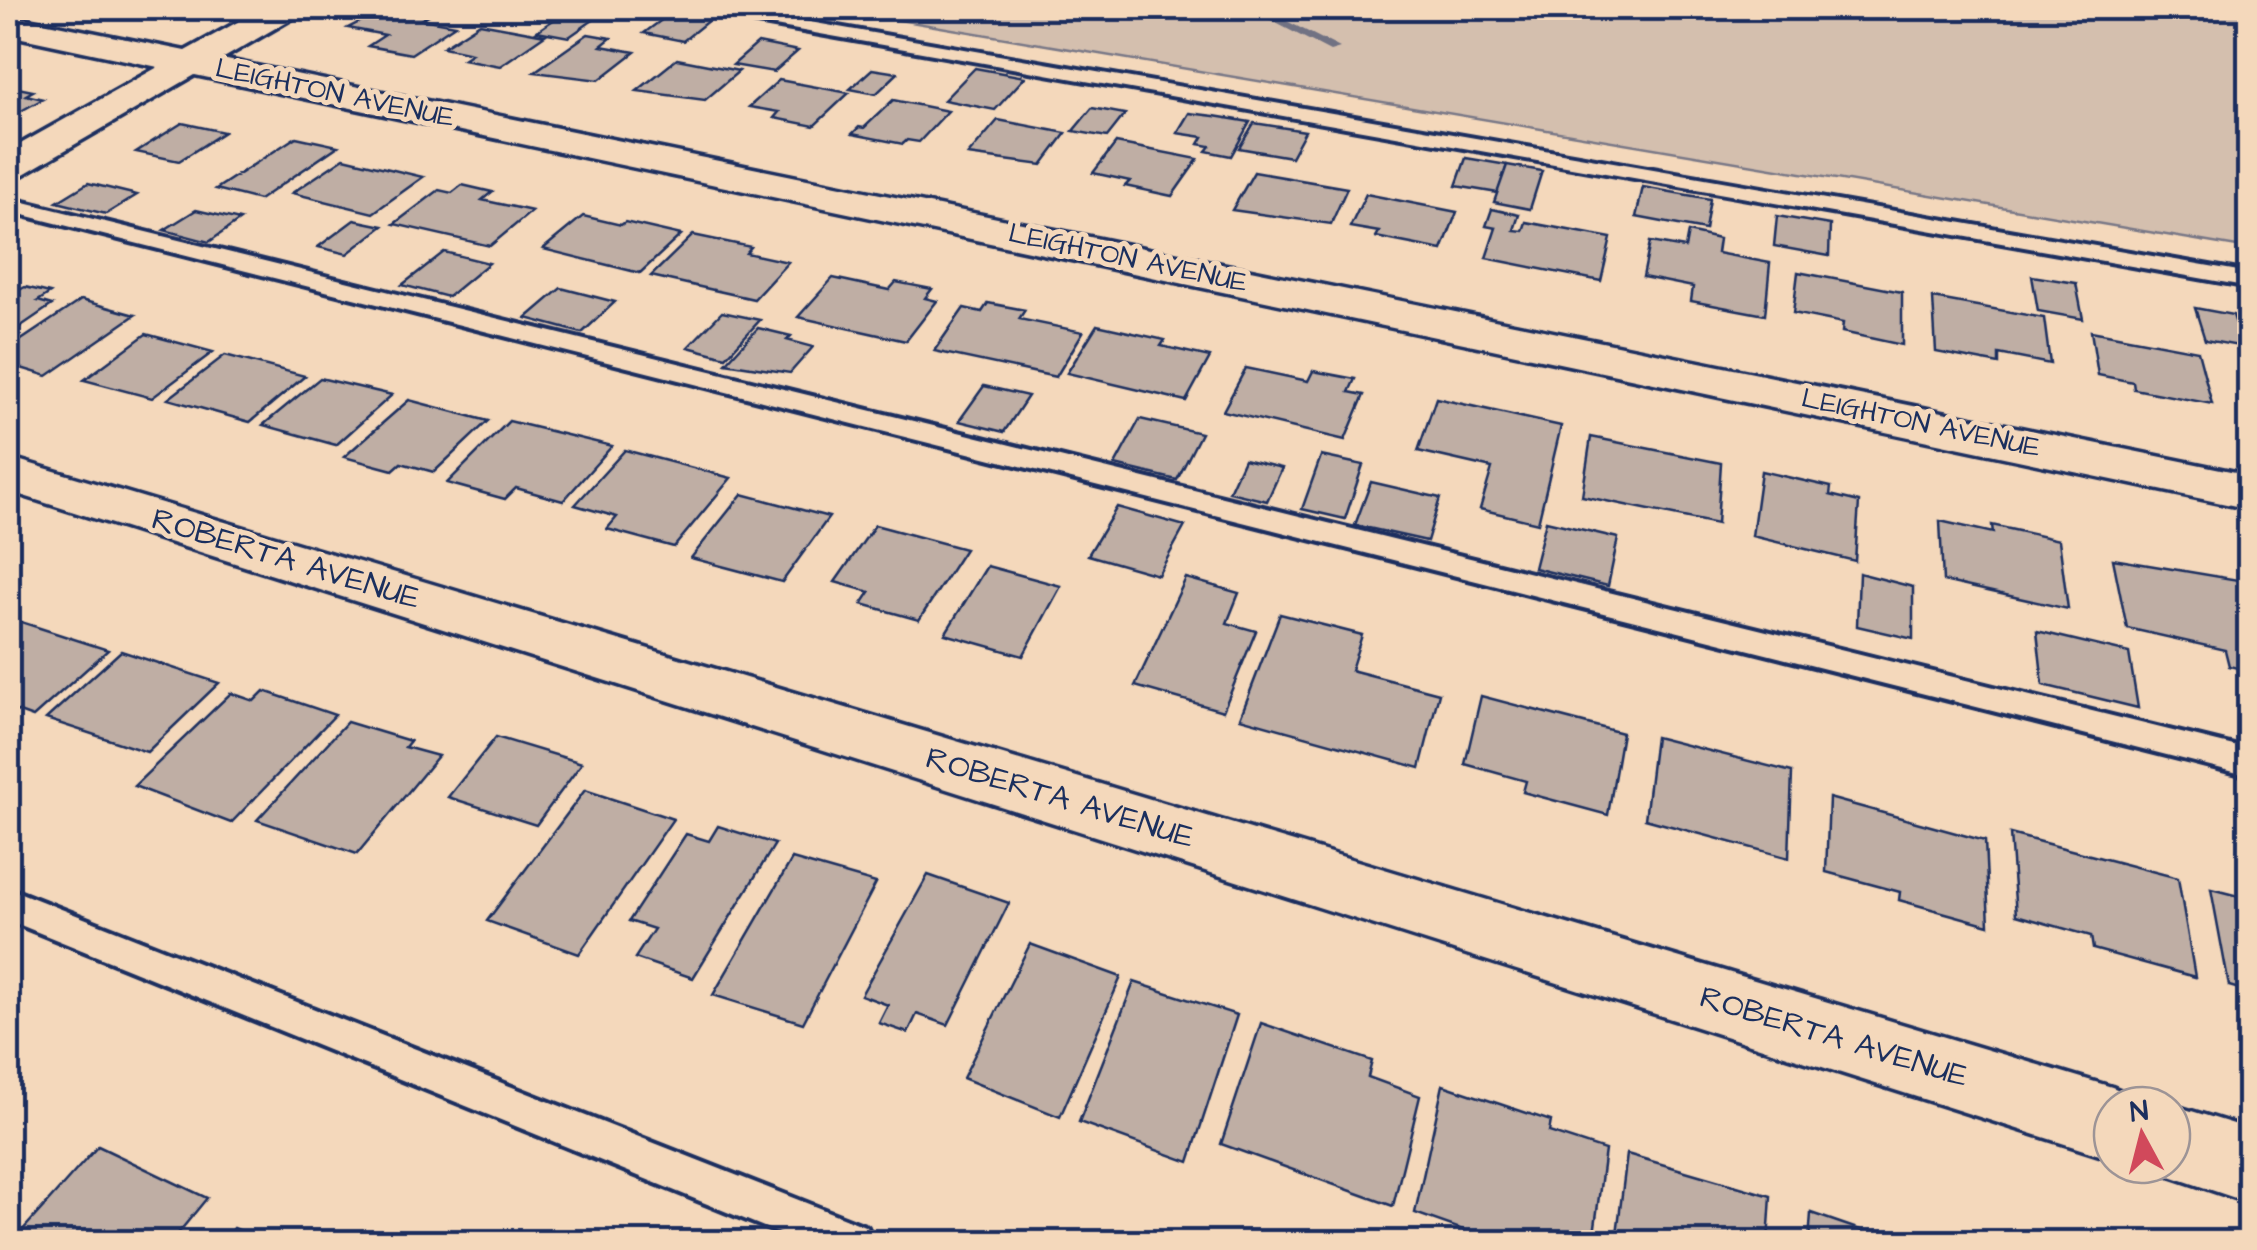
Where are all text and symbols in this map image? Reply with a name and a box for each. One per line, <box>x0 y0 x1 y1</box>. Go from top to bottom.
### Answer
street label: LEIGHTON AVENUE <box>212 49 459 137</box>
street label: LEIGHTON AVENUE <box>1005 214 1252 302</box>
street label: LEIGHTON AVENUE <box>1798 379 2045 467</box>
street label: ROBERTA AVENUE <box>146 497 426 621</box>
street label: ROBERTA AVENUE <box>920 736 1200 860</box>
street label: ROBERTA AVENUE <box>1694 975 1974 1099</box>
north arrow <box>2092 1085 2192 1185</box>
text: N <box>2128 1091 2151 1132</box>

